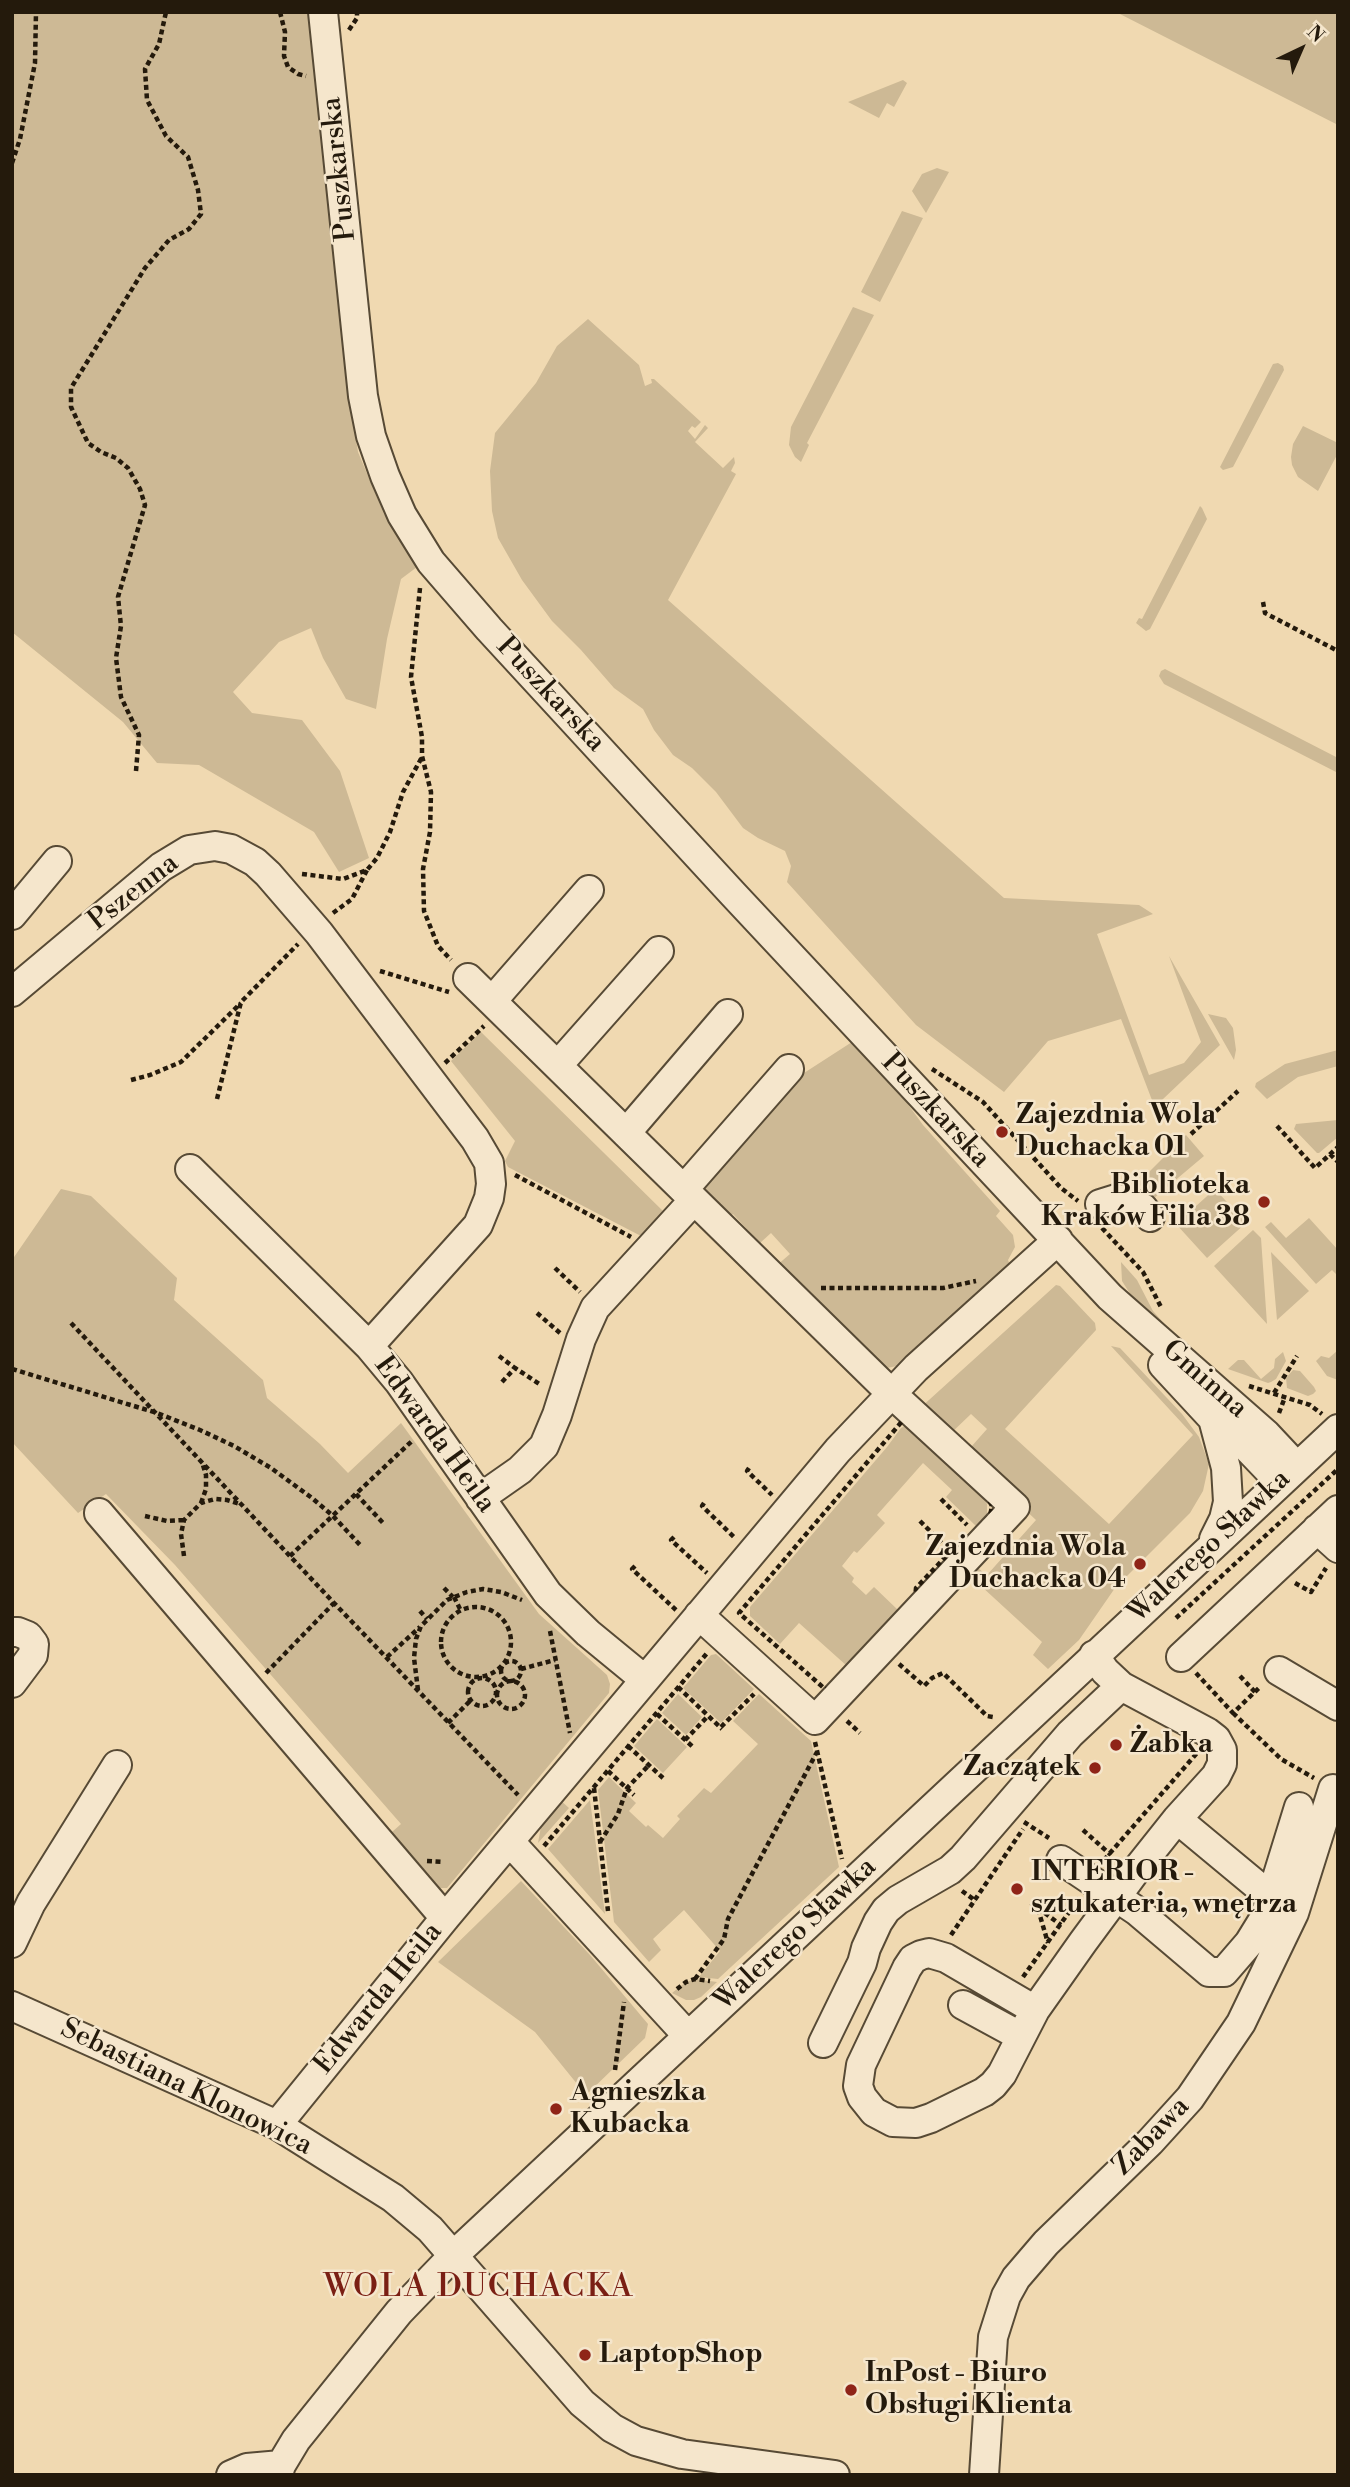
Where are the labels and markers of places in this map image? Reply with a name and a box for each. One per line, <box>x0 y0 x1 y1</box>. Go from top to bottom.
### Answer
place label: Zajezdnia Wola Duchacka 01 <box>1016 1099 1216 1165</box>
marker: Zajezdnia Wola Duchacka 01 <box>994 1124 1010 1140</box>
place label: Biblioteka Kraków Filia 38 <box>1041 1169 1250 1235</box>
marker: Biblioteka Kraków Filia 38 <box>1256 1194 1272 1210</box>
place label: Zajezdnia Wola Duchacka 04 <box>926 1531 1126 1597</box>
marker: Zajezdnia Wola Duchacka 04 <box>1132 1556 1148 1572</box>
place label: Żabka <box>1130 1728 1213 1762</box>
marker: Żabka <box>1108 1737 1124 1753</box>
place label: Zaczątek <box>963 1751 1081 1785</box>
marker: Zaczątek <box>1087 1760 1103 1776</box>
place label: INTERIOR - sztukateria, wnętrza <box>1031 1856 1297 1922</box>
marker: INTERIOR - sztukateria, wnętrza <box>1009 1881 1025 1897</box>
place label: Agnieszka Kubacka <box>570 2076 706 2142</box>
marker: Agnieszka Kubacka <box>548 2101 564 2117</box>
place label: LaptopShop <box>599 2338 763 2372</box>
marker: LaptopShop <box>577 2347 593 2363</box>
place label: InPost - Biuro Obsługi Klienta <box>865 2357 1072 2423</box>
marker: InPost - Biuro Obsługi Klienta <box>843 2382 859 2398</box>

